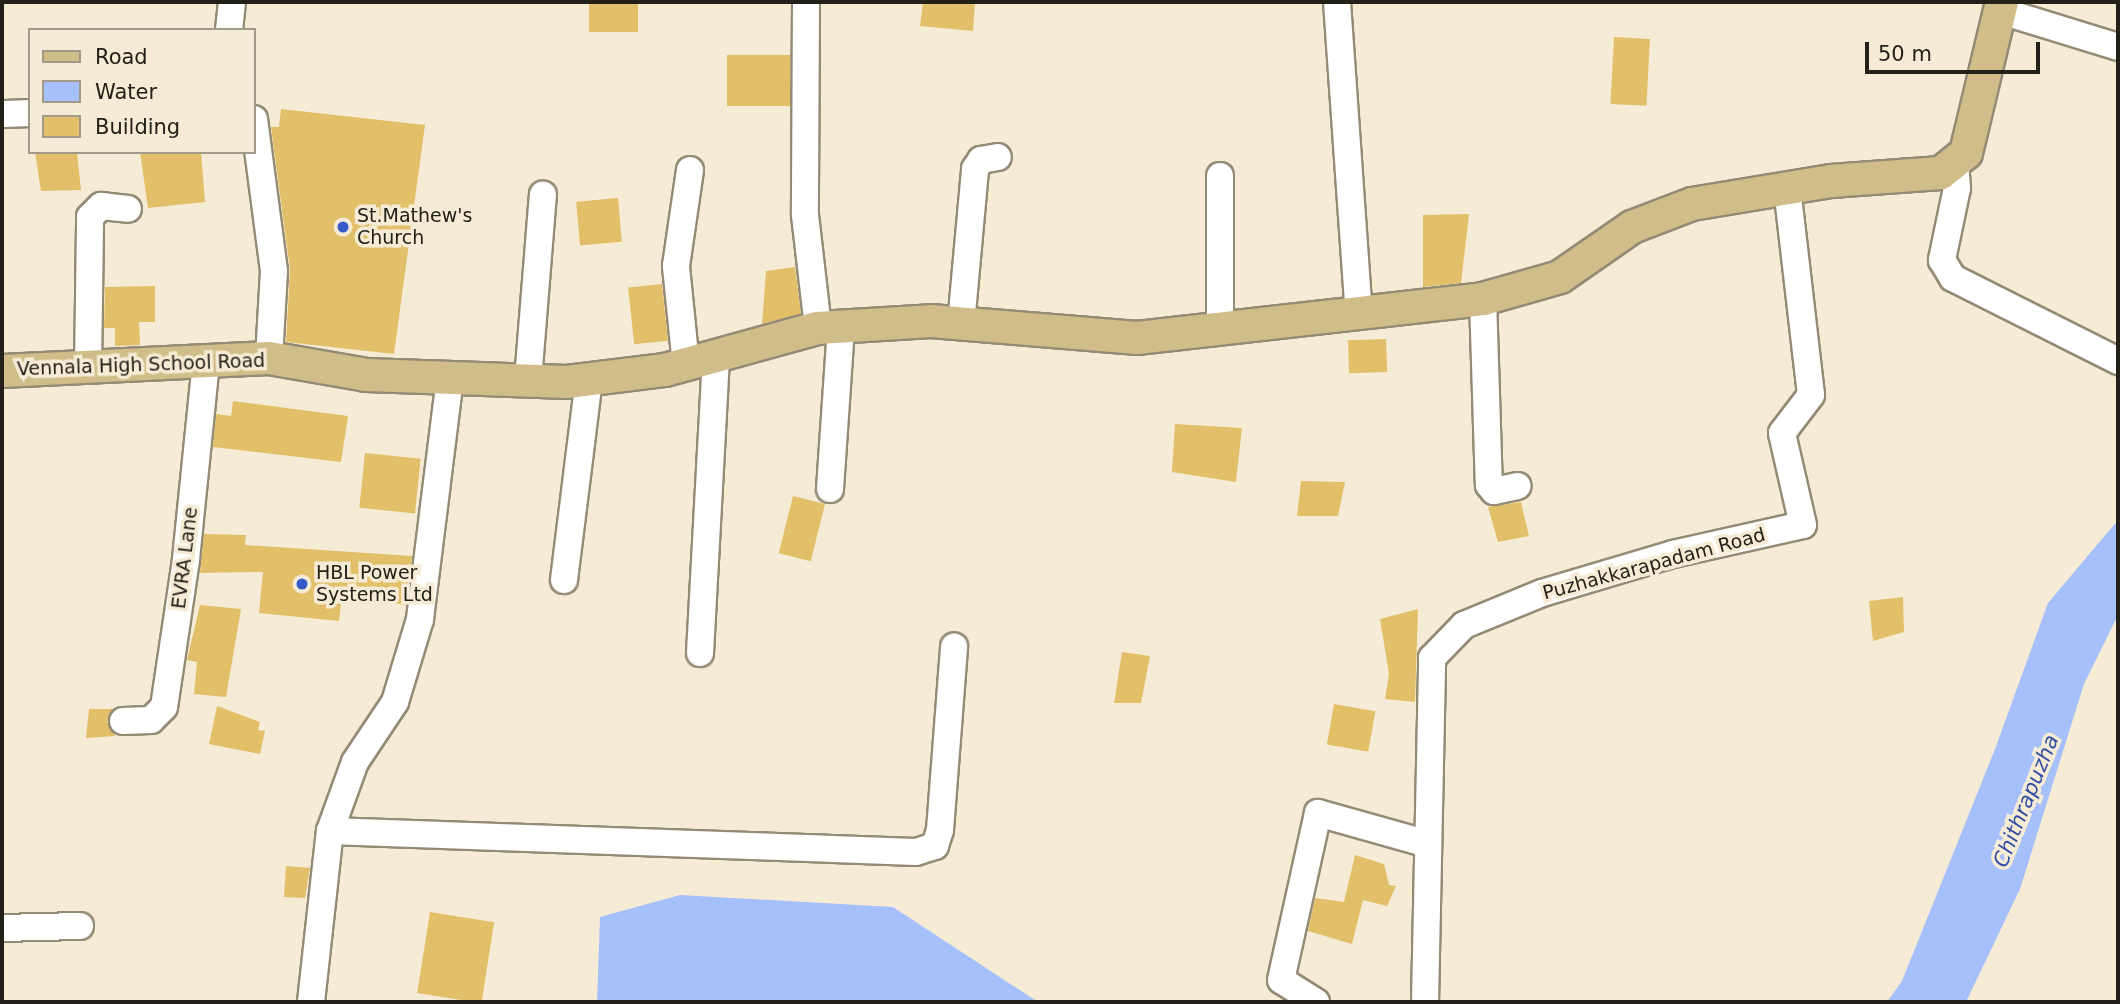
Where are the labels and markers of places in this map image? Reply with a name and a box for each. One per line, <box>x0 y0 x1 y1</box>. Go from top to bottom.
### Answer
place label: St.Mathew's Church <box>357 205 472 249</box>
marker: St.Mathew's Church <box>335 219 351 235</box>
place label: HBL Power Systems Ltd <box>316 562 433 606</box>
marker: HBL Power Systems Ltd <box>294 576 310 592</box>

